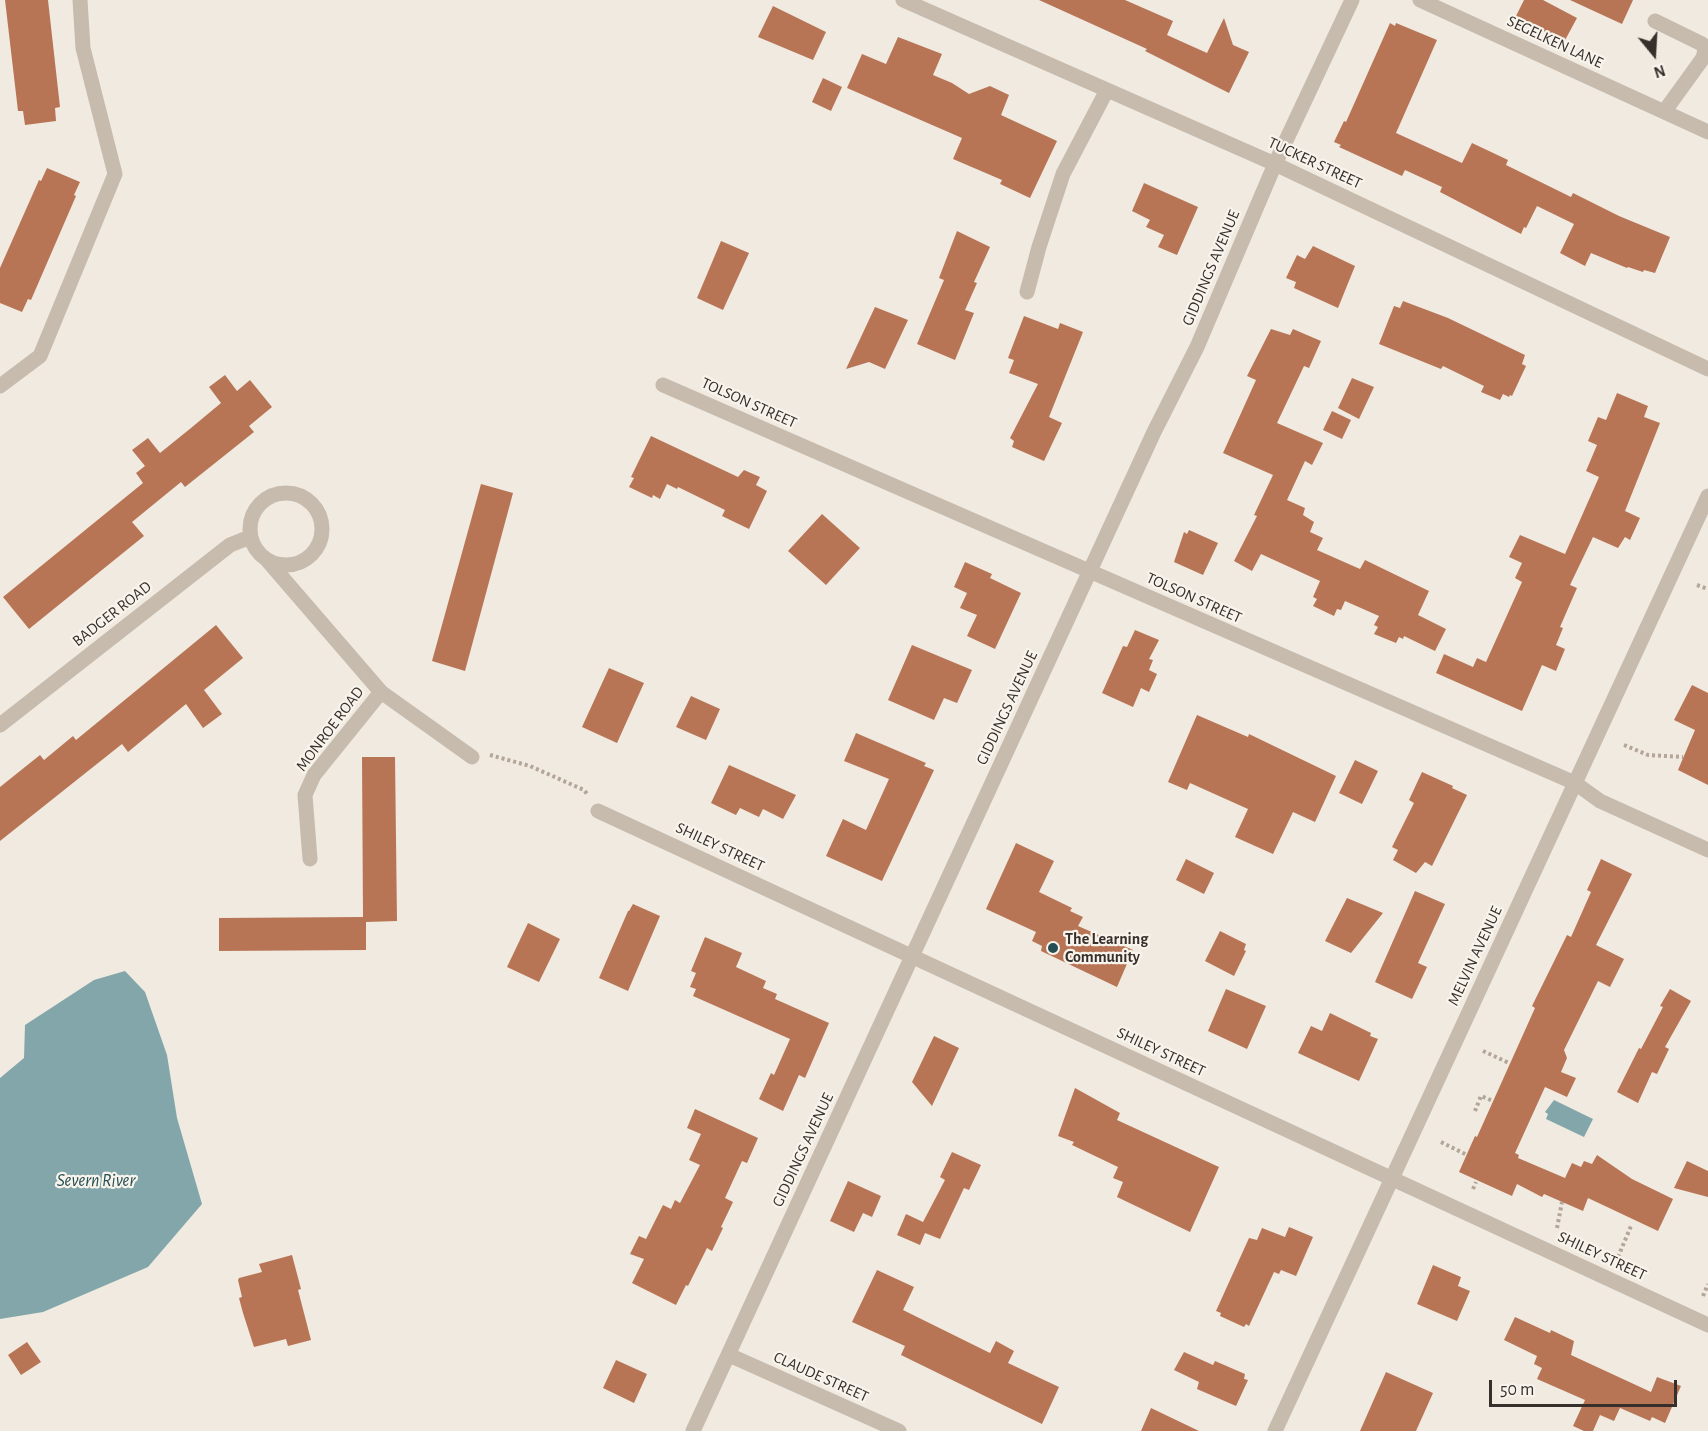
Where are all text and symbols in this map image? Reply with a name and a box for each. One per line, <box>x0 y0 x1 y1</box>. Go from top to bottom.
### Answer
street label: SEGELKEN LANE <box>1504 11 1606 73</box>
north arrow <box>1624 24 1684 84</box>
text: N <box>1652 62 1667 80</box>
street label: TUCKER STREET <box>1265 133 1365 193</box>
street label: GIDDINGS AVENUE <box>1178 207 1244 329</box>
street label: TOLSON STREET <box>698 373 800 433</box>
street label: TOLSON STREET <box>1143 568 1245 628</box>
street label: BADGER ROAD <box>69 577 155 651</box>
street label: GIDDINGS AVENUE <box>972 648 1042 768</box>
street label: MONROE ROAD <box>292 683 368 775</box>
street label: SHILEY STREET <box>673 818 767 876</box>
street label: MELVIN AVENUE <box>1444 903 1506 1009</box>
place label: The Learning Community <box>1065 929 1148 967</box>
marker: The Learning Community <box>1046 941 1060 955</box>
street label: SHILEY STREET <box>1114 1023 1208 1081</box>
street label: GIDDINGS AVENUE <box>768 1090 838 1210</box>
water label: Severn River <box>57 1170 135 1192</box>
street label: SHILEY STREET <box>1555 1227 1649 1285</box>
street label: CLAUDE STREET <box>771 1347 871 1407</box>
scale bar <box>1492 1368 1680 1406</box>
text: 50 m <box>1500 1381 1534 1399</box>

